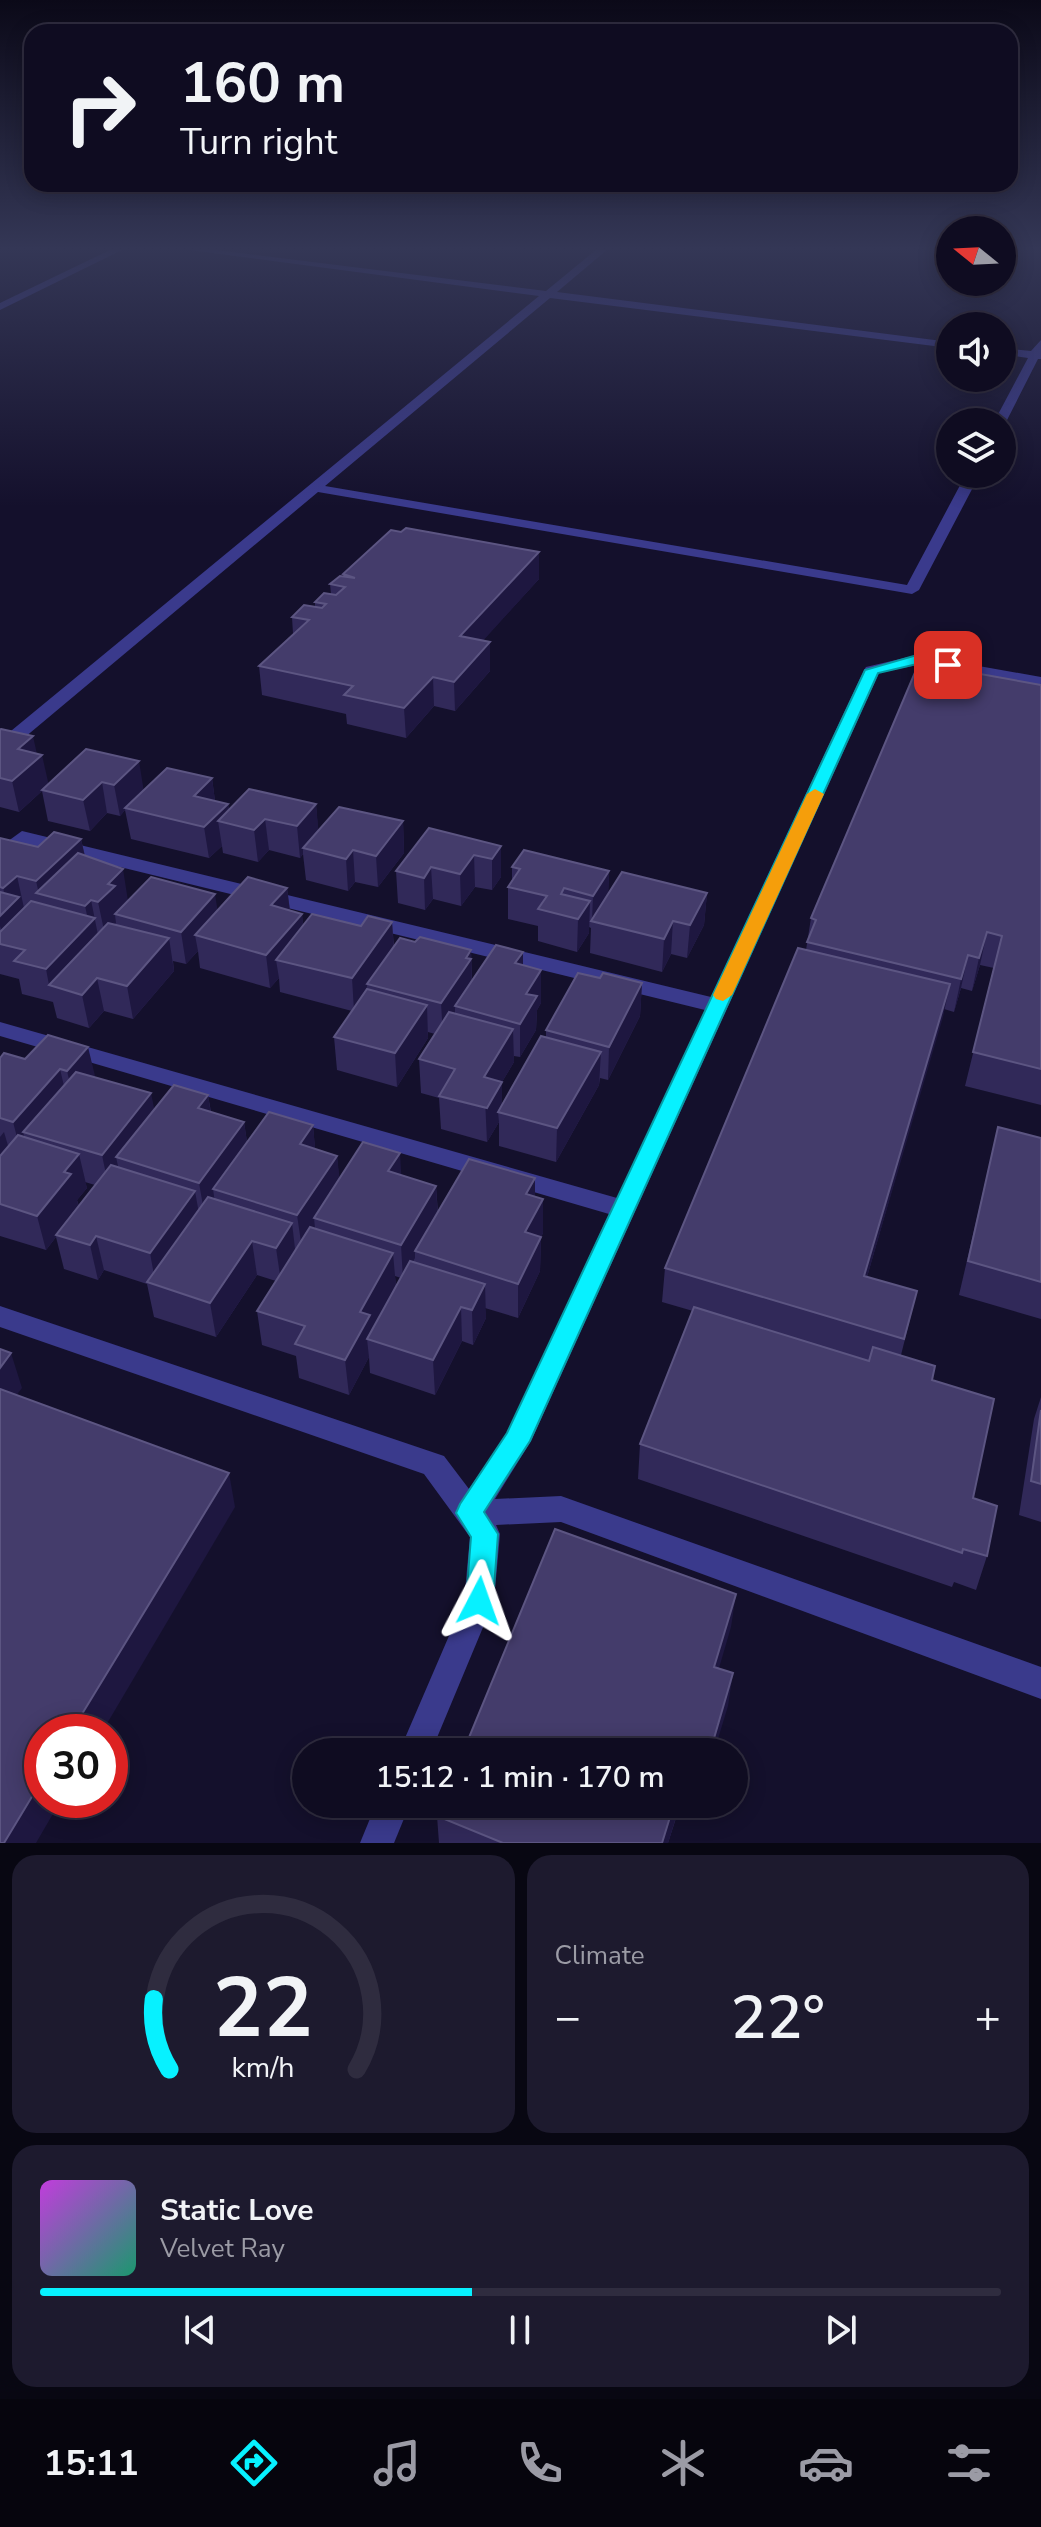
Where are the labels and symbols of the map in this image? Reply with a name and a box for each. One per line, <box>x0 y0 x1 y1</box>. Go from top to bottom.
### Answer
north arrow <box>936 216 1016 296</box>
pin <box>914 631 982 699</box>
position arrow <box>437 1559 521 1643</box>
speed limit sign: 30 <box>24 1714 128 1818</box>

